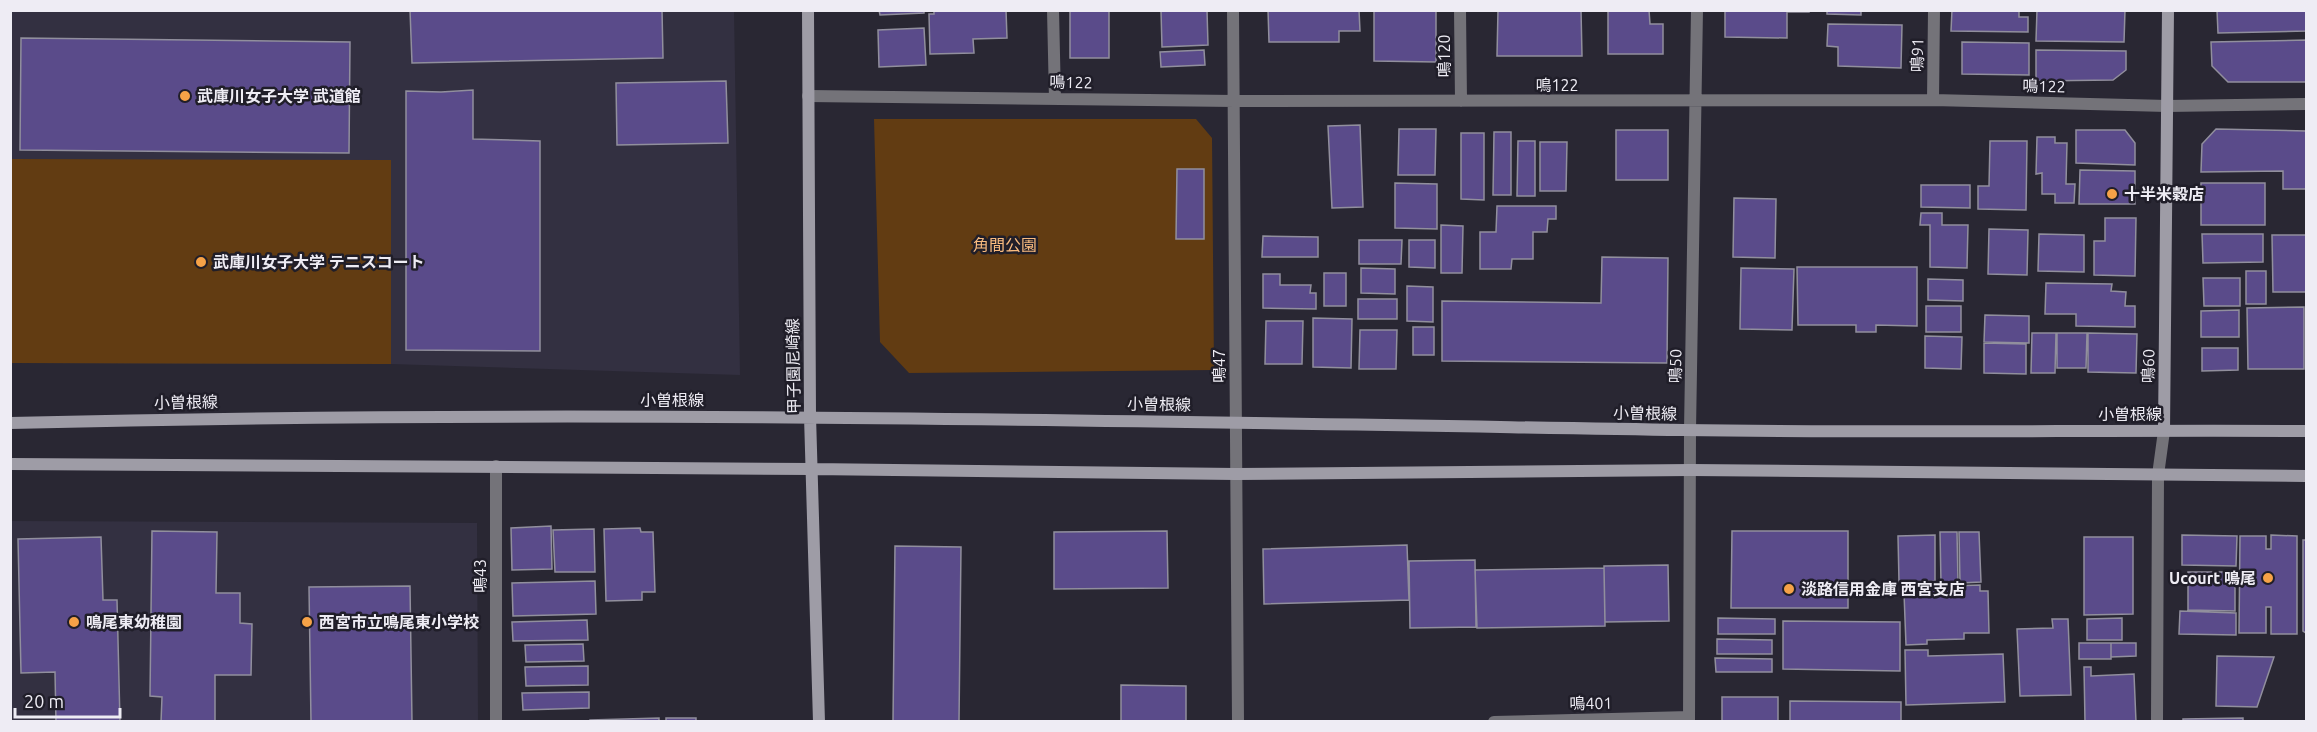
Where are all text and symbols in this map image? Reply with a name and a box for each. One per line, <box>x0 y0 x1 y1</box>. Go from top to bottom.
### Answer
street label: 鳴120 <box>1435 34 1453 78</box>
street label: 鳴91 <box>1908 38 1926 72</box>
street label: 鳴122 <box>1049 73 1093 91</box>
street label: 鳴122 <box>1535 76 1579 94</box>
street label: 鳴122 <box>2022 77 2066 95</box>
place label: 武庫川女子大学 武道館 <box>197 87 361 105</box>
marker: 武庫川女子大学 武道館 <box>178 89 192 103</box>
place label: 十半米穀店 <box>2124 185 2204 203</box>
marker: 十半米穀店 <box>2105 187 2119 201</box>
park label: 角間公園 <box>973 236 1037 254</box>
place label: 武庫川女子大学 テニスコート <box>213 253 425 271</box>
marker: 武庫川女子大学 テニスコート <box>194 255 208 269</box>
street label: 甲子園尼崎線 <box>783 318 803 414</box>
street label: 鳴47 <box>1210 349 1228 383</box>
street label: 鳴50 <box>1666 349 1684 383</box>
street label: 鳴60 <box>2139 349 2157 383</box>
street label: 小曽根線 <box>640 391 704 409</box>
street label: 小曽根線 <box>154 392 218 412</box>
street label: 小曽根線 <box>1127 394 1191 414</box>
street label: 小曽根線 <box>1613 403 1677 423</box>
street label: 小曽根線 <box>2098 405 2162 423</box>
street label: 鳴43 <box>471 559 489 593</box>
place label: Ucourt 鳴尾 <box>2169 569 2256 587</box>
marker: Ucourt 鳴尾 <box>2261 571 2275 585</box>
place label: 淡路信用金庫 西宮支店 <box>1801 580 1965 598</box>
marker: 淡路信用金庫 西宮支店 <box>1782 582 1796 596</box>
place label: 鳴尾東幼稚園 <box>86 613 182 631</box>
place label: 西宮市立鳴尾東小学校 <box>319 613 479 631</box>
marker: 鳴尾東幼稚園 <box>67 615 81 629</box>
marker: 西宮市立鳴尾東小学校 <box>300 615 314 629</box>
scale bar <box>15 681 120 719</box>
text: 20 m <box>24 691 64 711</box>
street label: 鳴401 <box>1569 694 1613 712</box>

